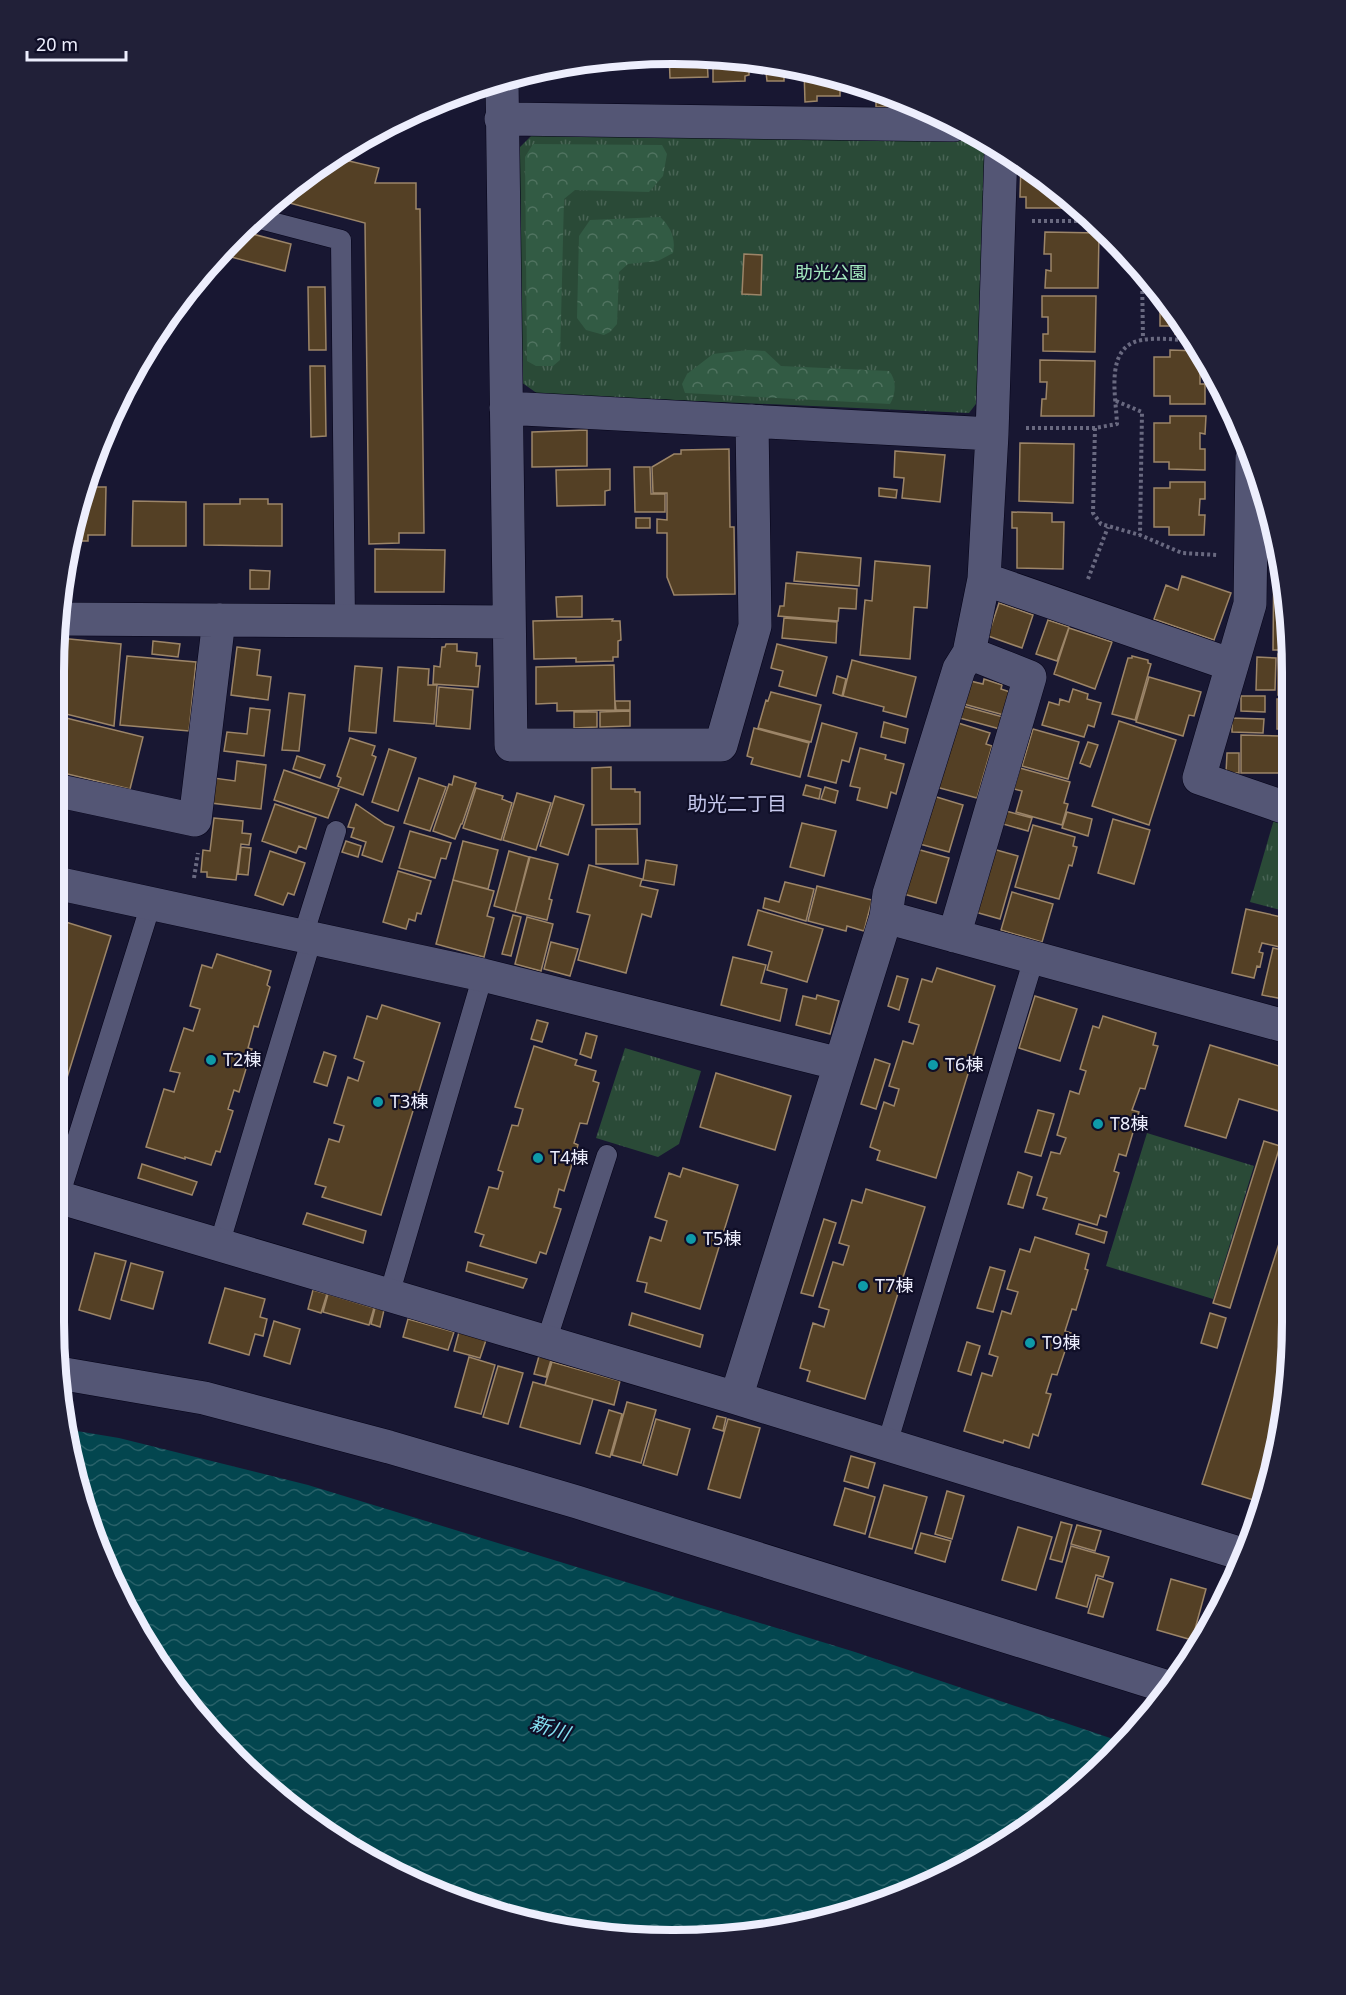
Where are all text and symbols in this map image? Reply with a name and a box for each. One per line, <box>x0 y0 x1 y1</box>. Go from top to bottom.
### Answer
scale bar <box>27 24 126 62</box>
text: 20 m <box>36 32 78 56</box>
park label: 助光公園 <box>795 260 867 284</box>
district label: 助光二丁目 <box>687 790 787 817</box>
place label: T2棟 <box>223 1047 261 1071</box>
place label: T6棟 <box>945 1052 983 1076</box>
marker: T2棟 <box>204 1053 218 1067</box>
marker: T6棟 <box>926 1058 940 1072</box>
place label: T3棟 <box>390 1089 428 1113</box>
marker: T3棟 <box>371 1095 385 1109</box>
place label: T8棟 <box>1110 1111 1148 1135</box>
marker: T8棟 <box>1091 1117 1105 1131</box>
place label: T4棟 <box>550 1145 588 1169</box>
marker: T4棟 <box>531 1151 545 1165</box>
place label: T5棟 <box>703 1226 741 1250</box>
marker: T5棟 <box>684 1232 698 1246</box>
place label: T7棟 <box>875 1273 913 1297</box>
marker: T7棟 <box>856 1279 870 1293</box>
place label: T9棟 <box>1042 1330 1080 1354</box>
marker: T9棟 <box>1023 1336 1037 1350</box>
water label: 新川 <box>527 1709 575 1747</box>

